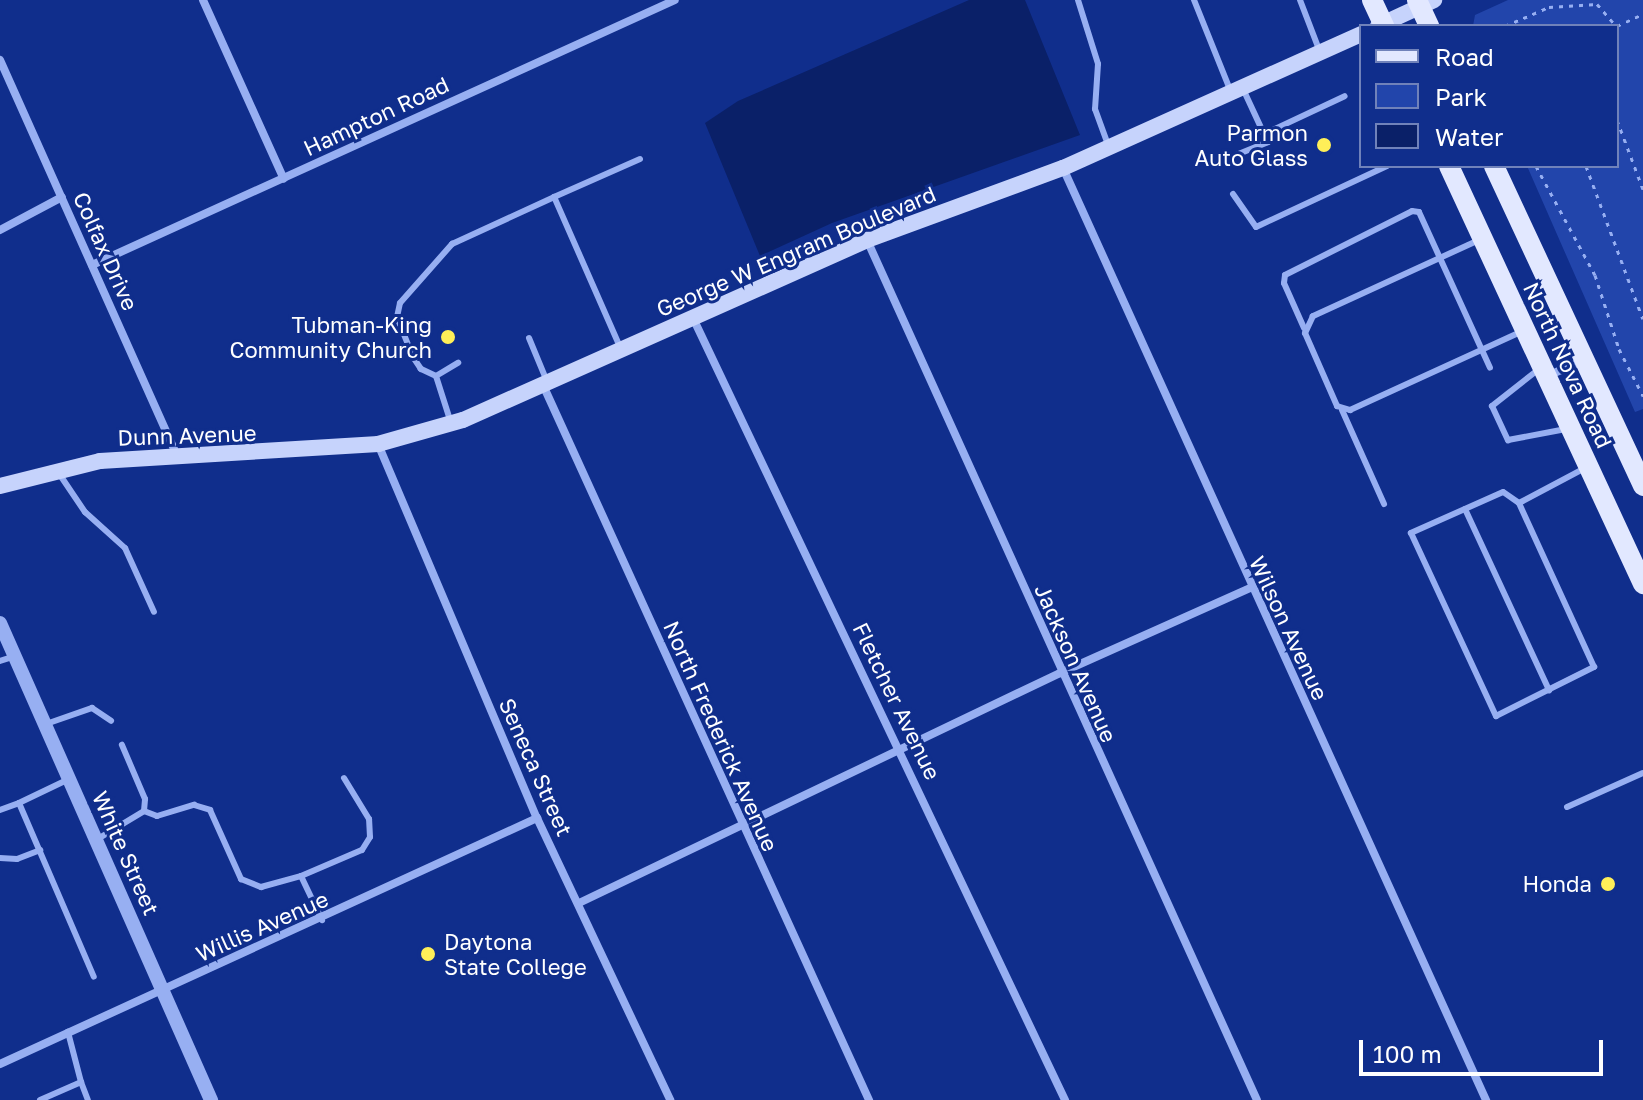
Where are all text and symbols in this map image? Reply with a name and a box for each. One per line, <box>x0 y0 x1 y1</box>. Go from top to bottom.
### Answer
legend <box>1359 24 1619 168</box>
text: Road <box>1435 42 1494 71</box>
street label: Hampton Road <box>299 71 453 161</box>
text: Park <box>1435 82 1487 111</box>
place label: Parmon Auto Glass <box>1195 119 1308 170</box>
text: Water <box>1435 122 1503 151</box>
marker: Parmon Auto Glass <box>1315 136 1333 154</box>
street label: George W Engram Boulevard <box>652 180 940 322</box>
street label: Colfax Drive <box>68 188 144 314</box>
street label: North Nova Road <box>1518 278 1618 452</box>
place label: Tubman-King Community Church <box>229 311 432 362</box>
marker: Tubman-King Community Church <box>439 328 457 346</box>
street label: Dunn Avenue <box>117 419 257 451</box>
street label: Wilson Avenue <box>1244 552 1334 704</box>
street label: Jackson Avenue <box>1029 580 1123 746</box>
street label: North Frederick Avenue <box>658 617 784 855</box>
street label: Fletcher Avenue <box>848 618 946 784</box>
street label: Seneca Street <box>494 694 578 840</box>
street label: White Street <box>87 787 165 919</box>
place label: Honda <box>1523 871 1592 897</box>
marker: Honda <box>1599 875 1617 893</box>
street label: Willis Avenue <box>192 885 332 967</box>
place label: Daytona State College <box>444 928 587 980</box>
marker: Daytona State College <box>419 945 437 963</box>
scale bar <box>1363 1024 1607 1074</box>
text: 100 m <box>1373 1039 1442 1068</box>

